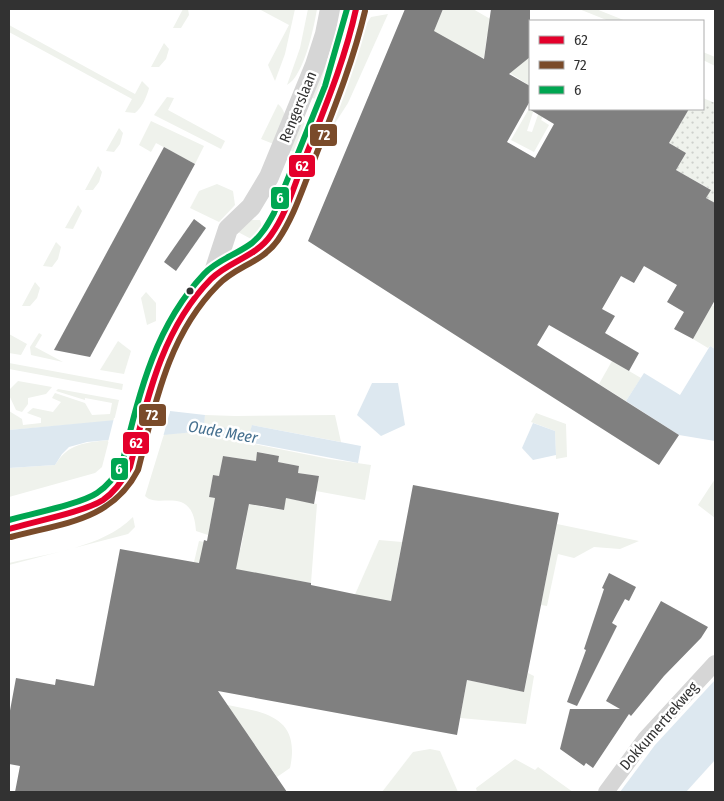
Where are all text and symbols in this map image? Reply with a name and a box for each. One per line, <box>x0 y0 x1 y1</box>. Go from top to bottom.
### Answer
legend <box>529 20 704 110</box>
text: 62 <box>574 31 588 49</box>
text: 72 <box>574 56 587 74</box>
street label: Rengerslaan <box>276 69 320 145</box>
text: 6 <box>574 81 581 99</box>
line badge: 72 <box>309 123 338 147</box>
text: 72 <box>318 127 331 144</box>
line badge: 62 <box>288 154 316 178</box>
text: 62 <box>295 158 309 175</box>
line badge: 6 <box>270 186 290 210</box>
text: 6 <box>276 190 284 207</box>
unlabelled marker <box>185 286 195 296</box>
line badge: 72 <box>138 403 167 427</box>
text: 72 <box>146 407 159 424</box>
water label: Oude Meer <box>187 417 260 448</box>
line badge: 62 <box>122 431 150 455</box>
text: 62 <box>129 435 143 452</box>
line badge: 6 <box>110 457 129 481</box>
text: 6 <box>115 461 123 478</box>
street label: Dokkumertrekweg <box>616 678 702 774</box>

